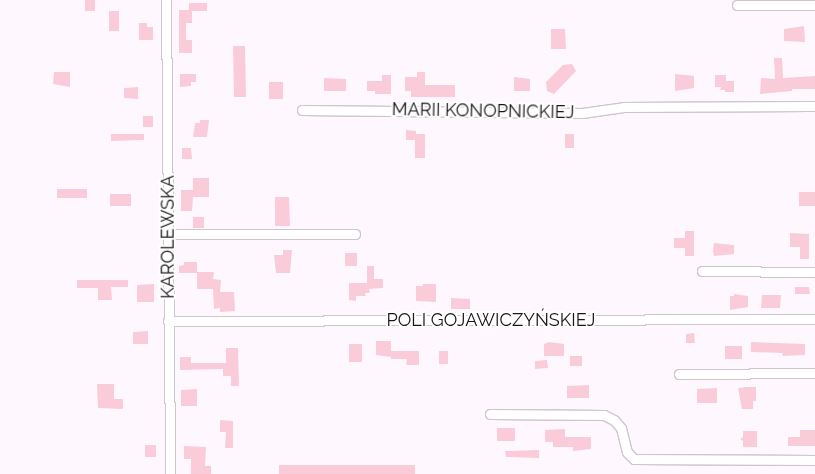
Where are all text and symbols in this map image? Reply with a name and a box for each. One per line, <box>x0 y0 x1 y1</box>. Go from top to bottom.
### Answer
street label: MARII KONOPNICKIEJ <box>392 99 574 123</box>
street label: KAROLEWSKA <box>157 175 179 299</box>
street label: POLI GOJAWICZYŃSKIEJ <box>387 309 595 331</box>

